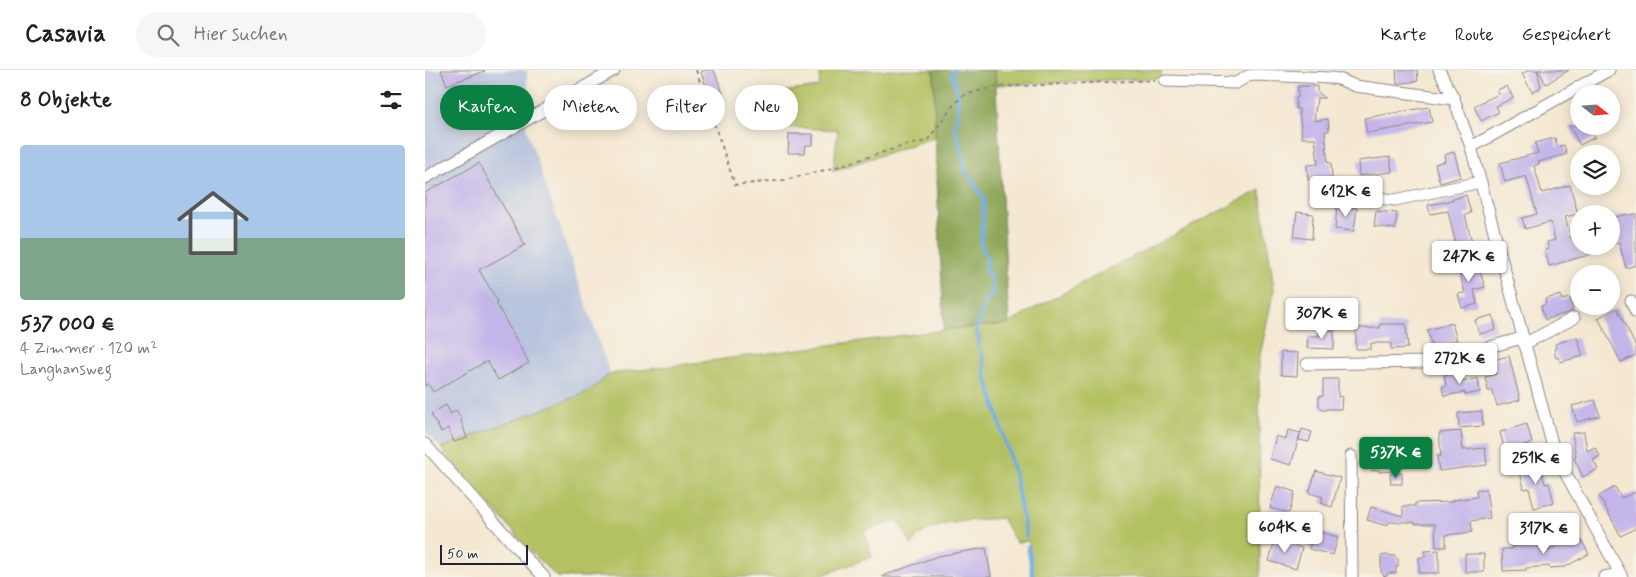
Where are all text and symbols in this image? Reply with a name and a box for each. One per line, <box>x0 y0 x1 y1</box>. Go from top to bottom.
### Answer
search box <box>136 12 486 57</box>
text: Casavia <box>25 19 106 50</box>
icon: search <box>154 21 182 49</box>
text: Hier suchen <box>194 22 288 47</box>
text: Karte <box>1381 23 1427 47</box>
text: Route <box>1455 23 1494 47</box>
text: Gespeichert <box>1522 23 1611 47</box>
chip: Kaufen <box>440 85 534 130</box>
chip: Mieten <box>544 85 637 130</box>
chip: Filter <box>647 85 725 130</box>
chip: Neu <box>735 85 798 130</box>
north arrow <box>1570 85 1620 135</box>
map controls <box>1570 85 1620 315</box>
text: 8 Objekte <box>20 86 112 114</box>
icon: filters <box>377 86 405 114</box>
button: layers <box>1570 145 1620 195</box>
pin: 612K € <box>1305 176 1387 218</box>
icon: home <box>168 178 258 268</box>
text: 612K € <box>1321 181 1371 202</box>
button: + <box>1570 205 1620 255</box>
pin: 247K € <box>1428 240 1510 283</box>
text: 247K € <box>1443 246 1495 267</box>
button: − <box>1570 265 1620 315</box>
pin: 307K € <box>1281 298 1363 340</box>
text: 307K € <box>1296 303 1348 324</box>
text: 537 000 € <box>20 310 115 338</box>
text: 4 Zimmer · 120 m² <box>20 338 157 359</box>
pin: 272K € <box>1419 342 1501 385</box>
text: 272K € <box>1434 348 1486 369</box>
text: Langhansweg <box>20 359 112 380</box>
pin: 537K € <box>1355 436 1437 479</box>
text: 537K € <box>1370 442 1422 463</box>
pin: 251K € <box>1495 442 1577 485</box>
text: 251K € <box>1512 448 1560 469</box>
pin: 604K € <box>1244 512 1326 554</box>
pin: 317K € <box>1503 512 1585 555</box>
text: 604K € <box>1259 517 1311 538</box>
text: 317K € <box>1519 518 1569 539</box>
scale bar <box>440 542 527 565</box>
text: 50 m <box>447 545 478 563</box>

